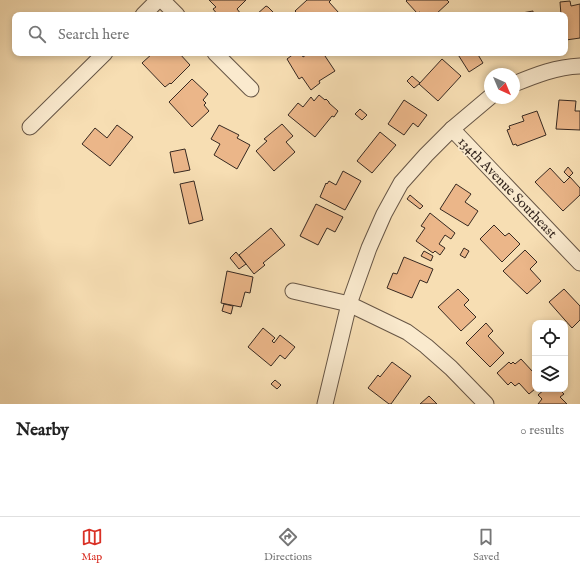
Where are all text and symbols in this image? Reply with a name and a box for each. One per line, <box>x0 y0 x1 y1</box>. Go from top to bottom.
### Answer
search box <box>12 12 568 56</box>
icon: search <box>26 23 48 45</box>
text: Search here <box>58 25 129 44</box>
north arrow <box>484 68 520 104</box>
street label: 134th Avenue Southeast <box>454 133 561 243</box>
map controls <box>532 320 568 392</box>
button: locate <box>532 320 568 356</box>
button: layers <box>532 356 568 392</box>
text: Nearby <box>16 420 69 441</box>
text: 0 results <box>520 422 564 439</box>
tab: Map <box>81 526 103 564</box>
tab: Directions <box>264 526 312 564</box>
tab: Saved <box>473 526 499 564</box>

